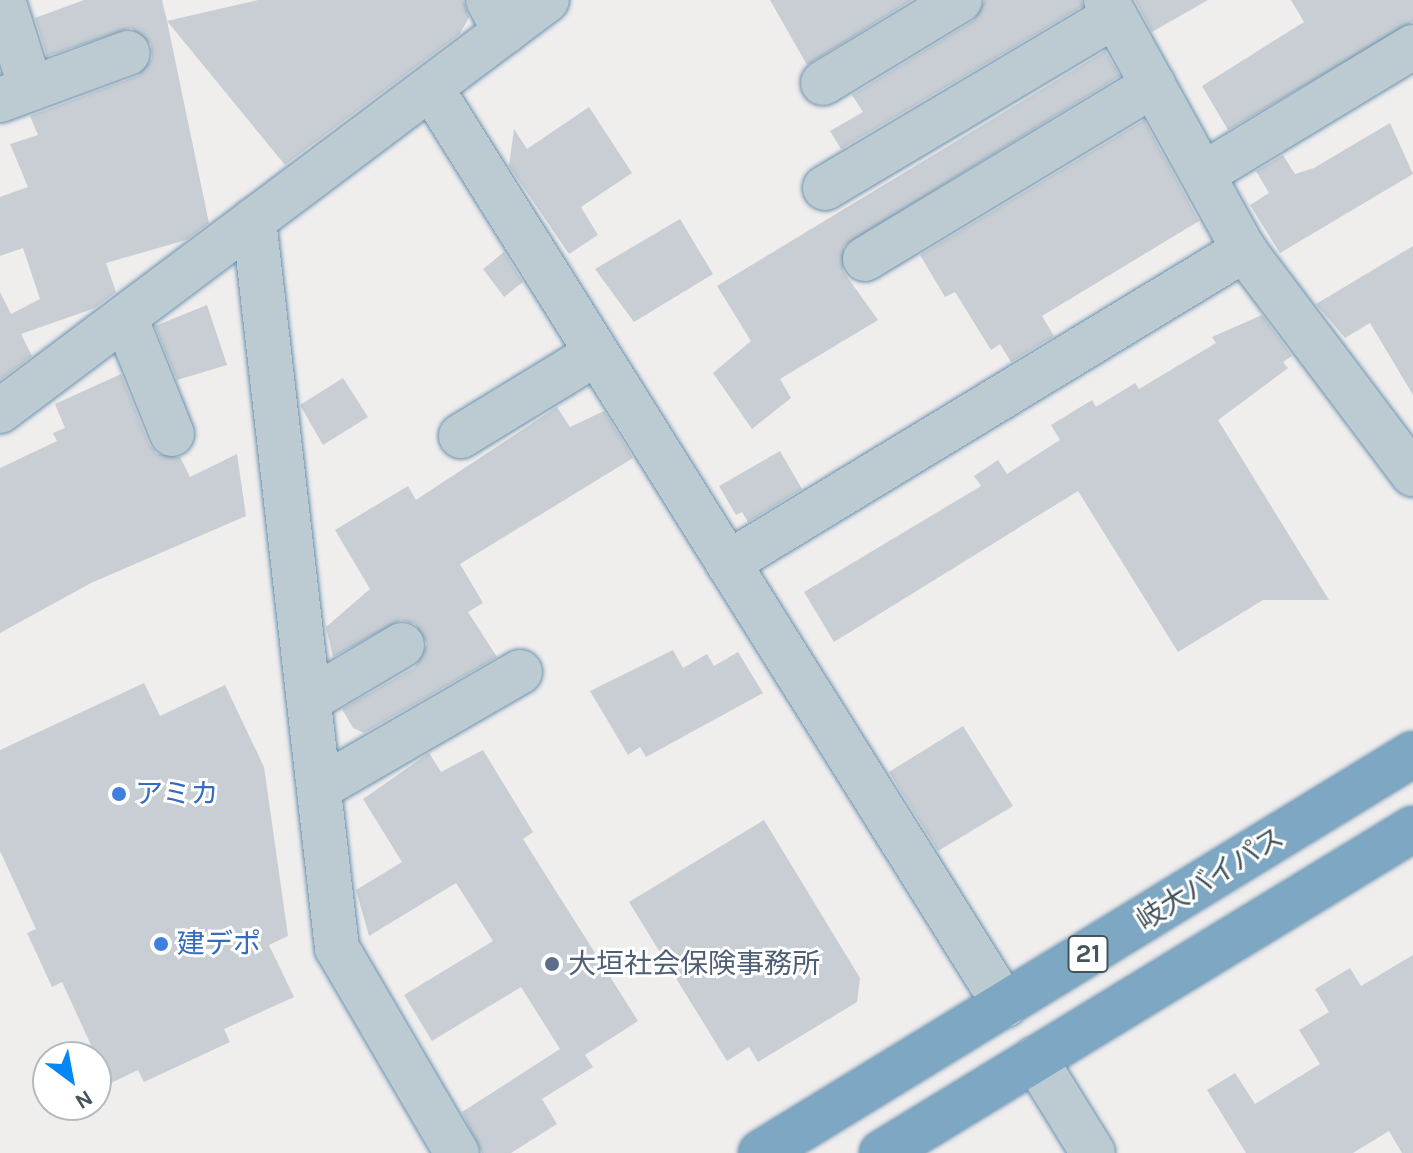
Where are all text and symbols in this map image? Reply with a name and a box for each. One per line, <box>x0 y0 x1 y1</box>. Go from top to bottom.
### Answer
place label: アミカ <box>135 777 219 811</box>
marker: アミカ <box>110 785 128 803</box>
street label: 岐大バイパス <box>1130 820 1290 938</box>
place label: 建デポ <box>177 927 261 961</box>
road number: 21 <box>1066 932 1110 976</box>
marker: 建デポ <box>152 935 170 953</box>
place label: 大垣社会保険事務所 <box>568 947 820 981</box>
marker: 大垣社会保険事務所 <box>543 955 561 973</box>
north arrow <box>32 1041 112 1121</box>
text: N <box>70 1084 97 1115</box>

